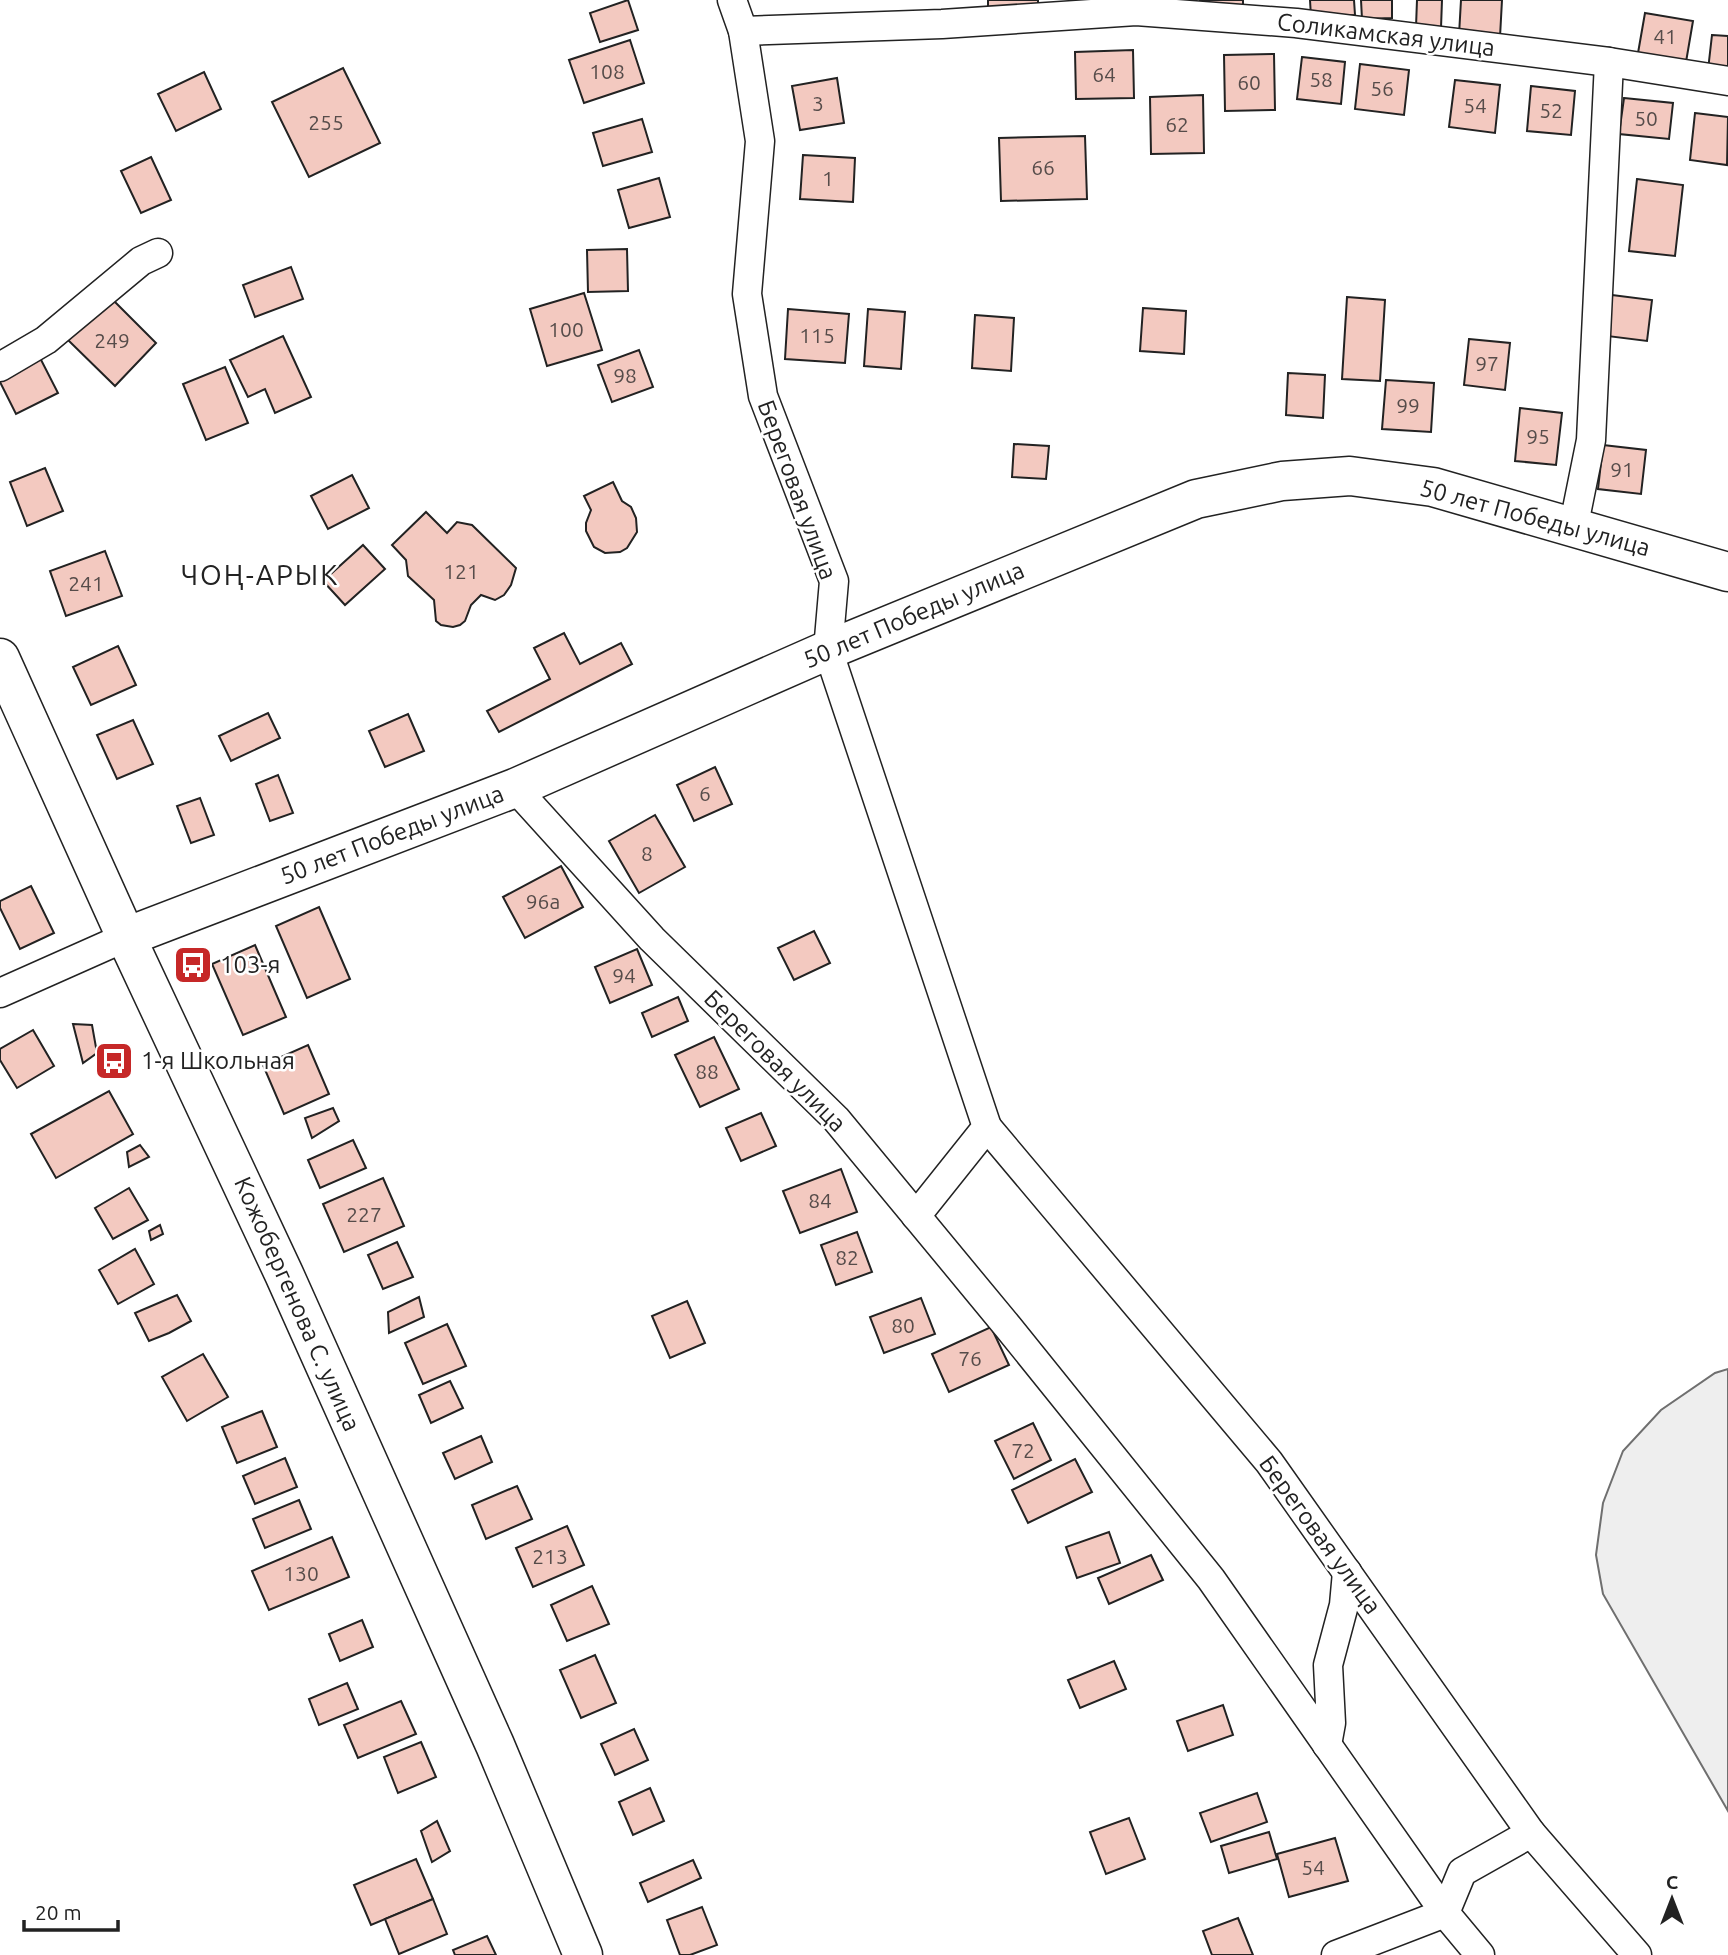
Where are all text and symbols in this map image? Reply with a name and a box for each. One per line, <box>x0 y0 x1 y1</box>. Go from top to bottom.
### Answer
street label: Соликамская улица <box>1276 8 1496 61</box>
house number: 41 <box>1653 24 1677 48</box>
house number: 108 <box>589 59 625 83</box>
house number: 64 <box>1092 62 1116 86</box>
house number: 58 <box>1309 67 1333 91</box>
house number: 60 <box>1237 70 1261 94</box>
house number: 56 <box>1370 76 1394 100</box>
house number: 3 <box>812 91 824 115</box>
house number: 54 <box>1463 93 1487 117</box>
house number: 52 <box>1539 98 1563 122</box>
house number: 50 <box>1634 106 1658 130</box>
house number: 255 <box>308 110 344 134</box>
house number: 62 <box>1165 112 1189 136</box>
house number: 66 <box>1031 155 1055 179</box>
house number: 1 <box>822 166 834 190</box>
house number: 100 <box>548 317 584 341</box>
house number: 115 <box>799 323 835 347</box>
house number: 249 <box>94 328 130 352</box>
house number: 97 <box>1475 351 1499 375</box>
house number: 98 <box>613 363 637 387</box>
house number: 99 <box>1396 393 1420 417</box>
street label: Береговая улица <box>753 397 842 583</box>
house number: 95 <box>1526 424 1550 448</box>
house number: 91 <box>1610 457 1634 481</box>
street label: 50 лет Победы улица <box>1417 474 1653 561</box>
street label: 50 лет Победы улица <box>799 556 1028 673</box>
district label: ЧОҢ-АРЫК <box>181 559 339 590</box>
house number: 121 <box>443 559 479 583</box>
house number: 241 <box>68 571 104 595</box>
street label: 50 лет Победы улица <box>276 779 507 890</box>
house number: 6 <box>699 781 711 805</box>
house number: 8 <box>641 841 653 865</box>
house number: 96а <box>526 889 560 913</box>
bus stop icon: 103-я <box>172 944 214 986</box>
place label: 103-я <box>220 951 280 978</box>
house number: 94 <box>612 963 636 987</box>
street label: Береговая улица <box>699 984 852 1137</box>
bus stop icon: 1-я Школьная <box>93 1040 135 1082</box>
place label: 1-я Школьная <box>141 1047 295 1074</box>
house number: 88 <box>695 1059 719 1083</box>
street label: Кожобергенова С. улица <box>229 1173 366 1435</box>
house number: 84 <box>808 1188 832 1212</box>
house number: 227 <box>346 1202 382 1226</box>
house number: 82 <box>835 1245 859 1269</box>
house number: 80 <box>891 1313 915 1337</box>
house number: 76 <box>958 1346 982 1370</box>
house number: 72 <box>1011 1438 1035 1462</box>
street label: Береговая улица <box>1254 1450 1387 1619</box>
house number: 213 <box>532 1544 568 1568</box>
house number: 130 <box>283 1561 319 1585</box>
house number: 54 <box>1301 1855 1325 1879</box>
north arrow <box>1637 1864 1707 1934</box>
text: С <box>1666 1871 1678 1893</box>
scale bar <box>24 1888 119 1932</box>
text: 20 m <box>35 1900 82 1924</box>

